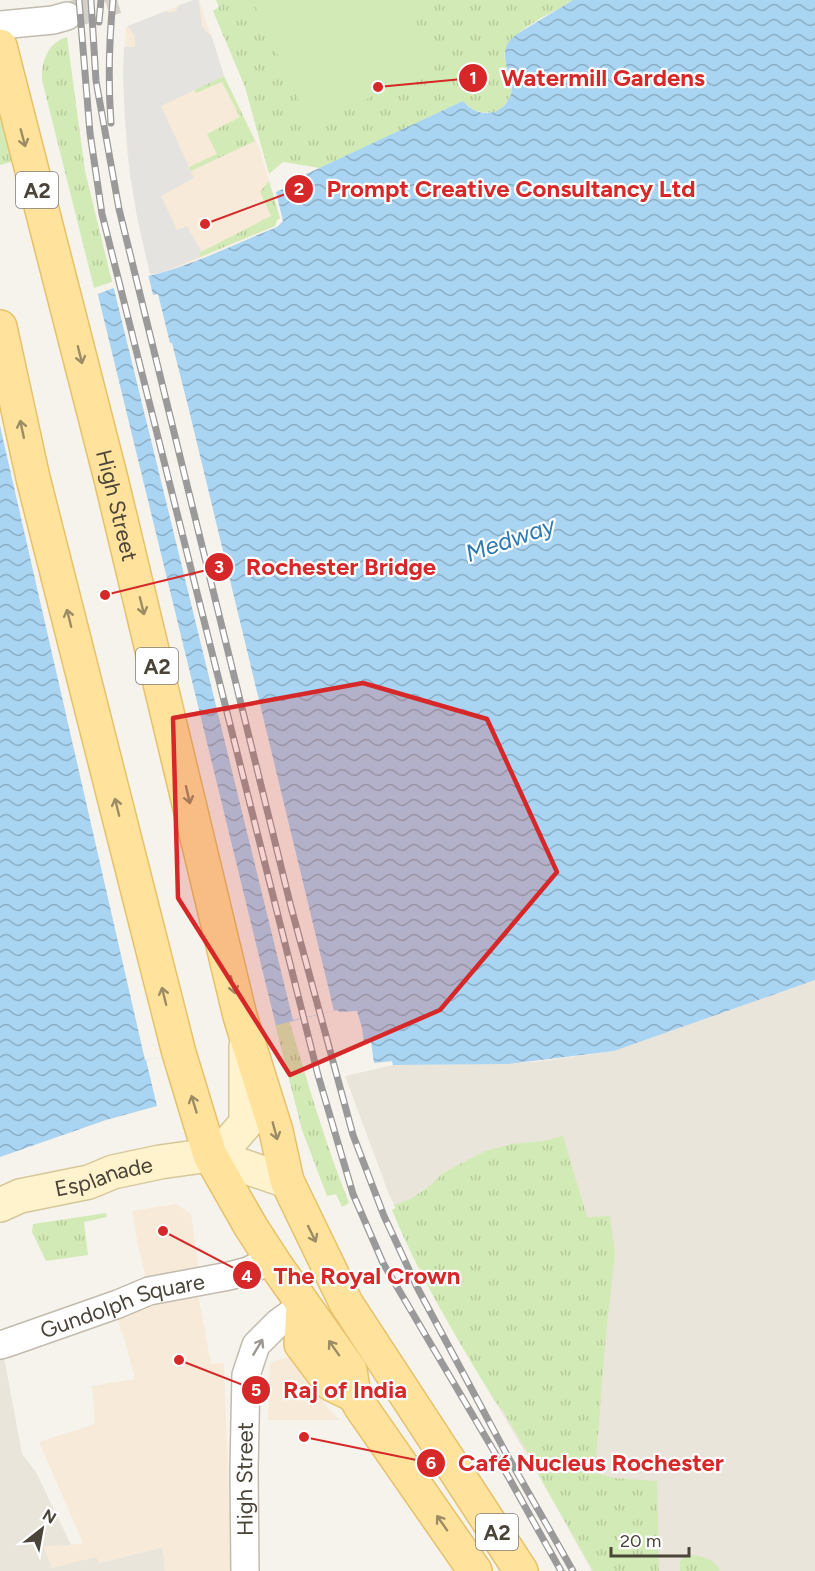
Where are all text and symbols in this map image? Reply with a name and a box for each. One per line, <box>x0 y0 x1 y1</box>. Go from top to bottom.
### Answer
callout: Watermill Gardens <box>458 57 717 99</box>
text: Watermill Gardens <box>501 63 705 92</box>
text: 1 <box>469 67 477 89</box>
one-way arrow <box>18 128 30 147</box>
callout: Prompt Creative Consultancy Ltd <box>284 168 707 210</box>
road number: A2 <box>16 172 58 208</box>
text: Prompt Creative Consultancy Ltd <box>327 174 695 203</box>
text: 2 <box>294 178 304 200</box>
one-way arrow <box>74 346 86 365</box>
one-way arrow <box>16 419 27 439</box>
street label: High Street <box>90 447 144 564</box>
water label: Medway <box>461 510 560 568</box>
callout: Rochester Bridge <box>204 546 448 588</box>
text: Rochester Bridge <box>246 552 436 581</box>
text: 3 <box>214 556 224 578</box>
one-way arrow <box>137 596 149 615</box>
one-way arrow <box>62 609 74 628</box>
road number: A2 <box>136 648 178 684</box>
one-way arrow <box>182 786 194 805</box>
one-way arrow <box>111 798 123 817</box>
one-way arrow <box>227 975 239 994</box>
one-way arrow <box>158 987 170 1006</box>
one-way arrow <box>188 1095 199 1114</box>
one-way arrow <box>270 1121 281 1140</box>
street label: Esplanade <box>52 1150 155 1202</box>
one-way arrow <box>307 1225 318 1243</box>
callout: The Royal Crown <box>232 1254 473 1296</box>
text: The Royal Crown <box>273 1261 461 1290</box>
text: 4 <box>241 1265 253 1287</box>
street label: Gundolph Square <box>36 1267 207 1344</box>
one-way arrow <box>251 1339 264 1356</box>
one-way arrow <box>328 1340 340 1357</box>
callout: Raj of India <box>241 1369 419 1411</box>
text: Raj of India <box>283 1375 407 1404</box>
text: 5 <box>251 1379 261 1401</box>
street label: High Street <box>230 1422 259 1536</box>
callout: Café Nucleus Rochester <box>416 1442 736 1484</box>
text: Café Nucleus Rochester <box>458 1448 724 1477</box>
text: 6 <box>426 1452 436 1474</box>
north arrow <box>12 1499 72 1559</box>
text: N <box>39 1505 60 1528</box>
road number: A2 <box>476 1514 518 1550</box>
one-way arrow <box>436 1515 448 1531</box>
scale bar <box>611 1520 689 1558</box>
text: 20 m <box>620 1530 661 1552</box>

